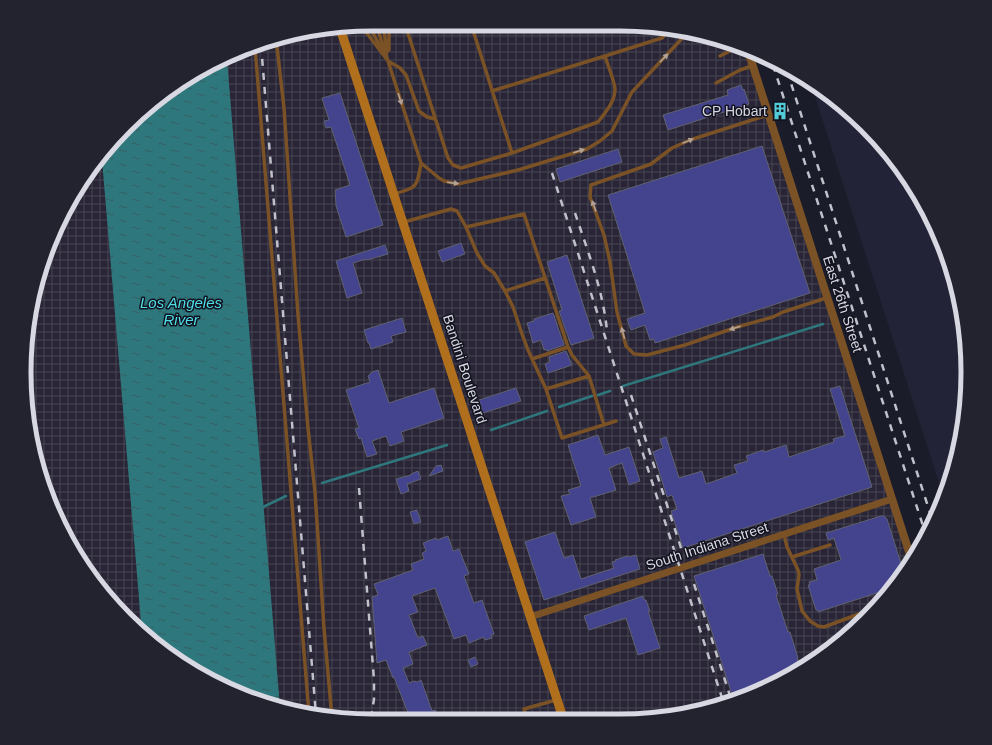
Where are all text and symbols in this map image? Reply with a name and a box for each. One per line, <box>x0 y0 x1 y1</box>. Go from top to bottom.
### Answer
one-way arrow <box>659 53 669 63</box>
one-way arrow <box>397 93 403 105</box>
building icon: CP Hobart <box>770 101 790 121</box>
place label: CP Hobart <box>702 103 767 119</box>
one-way arrow <box>683 138 695 144</box>
one-way arrow <box>573 148 585 154</box>
one-way arrow <box>447 180 459 186</box>
one-way arrow <box>591 200 597 212</box>
street label: East 26th Street <box>820 254 866 354</box>
water label: Los Angeles River <box>140 294 222 328</box>
street label: Bandini Boulevard <box>440 312 490 426</box>
one-way arrow <box>729 325 741 331</box>
one-way arrow <box>620 327 626 339</box>
street label: South Indiana Street <box>644 519 770 573</box>

